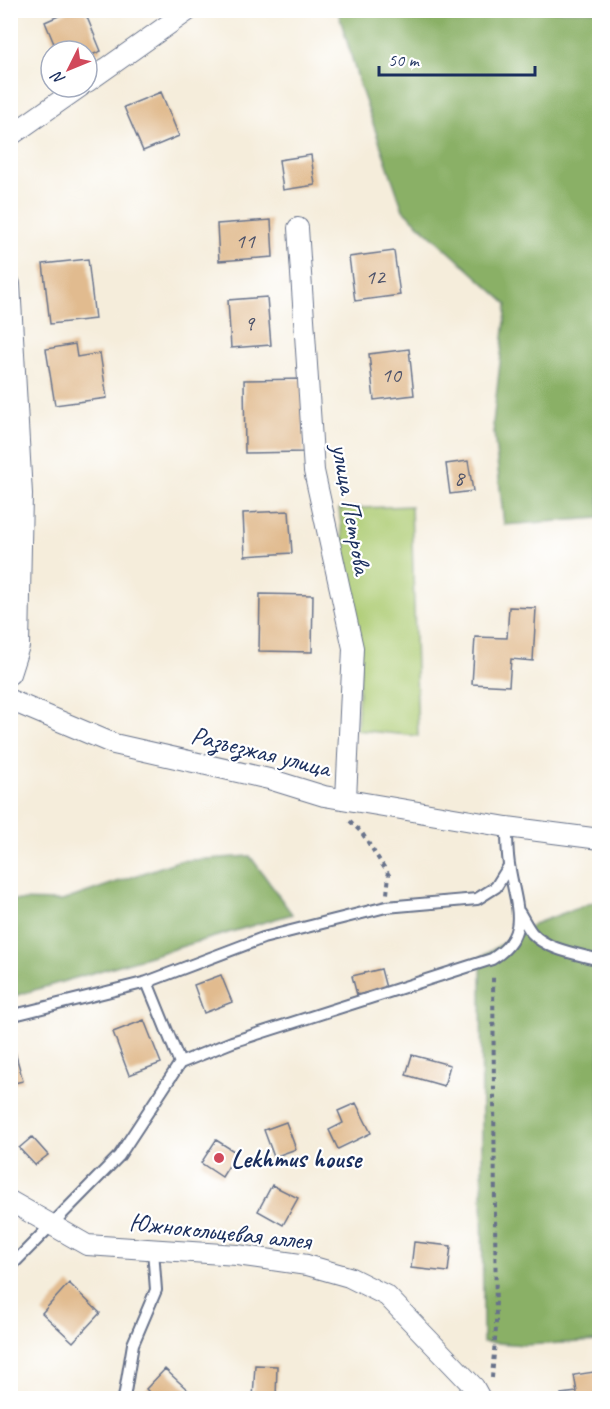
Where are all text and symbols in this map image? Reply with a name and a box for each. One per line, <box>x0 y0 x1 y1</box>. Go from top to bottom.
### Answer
north arrow <box>39 39 99 99</box>
scale bar <box>379 39 535 77</box>
text: 50 m <box>388 49 421 71</box>
text: N <box>46 66 69 89</box>
house number: 11 <box>235 227 256 255</box>
house number: 12 <box>365 263 387 291</box>
house number: 9 <box>244 309 256 337</box>
house number: 10 <box>381 361 403 389</box>
street label: улица Петрова <box>323 439 380 579</box>
house number: 8 <box>454 464 466 492</box>
street label: Разъезжая улица <box>188 718 336 786</box>
place label: Lekhmus house <box>231 1142 363 1175</box>
marker: Lekhmus house <box>212 1151 226 1165</box>
street label: Южнокольцевая аллея <box>128 1206 314 1258</box>

